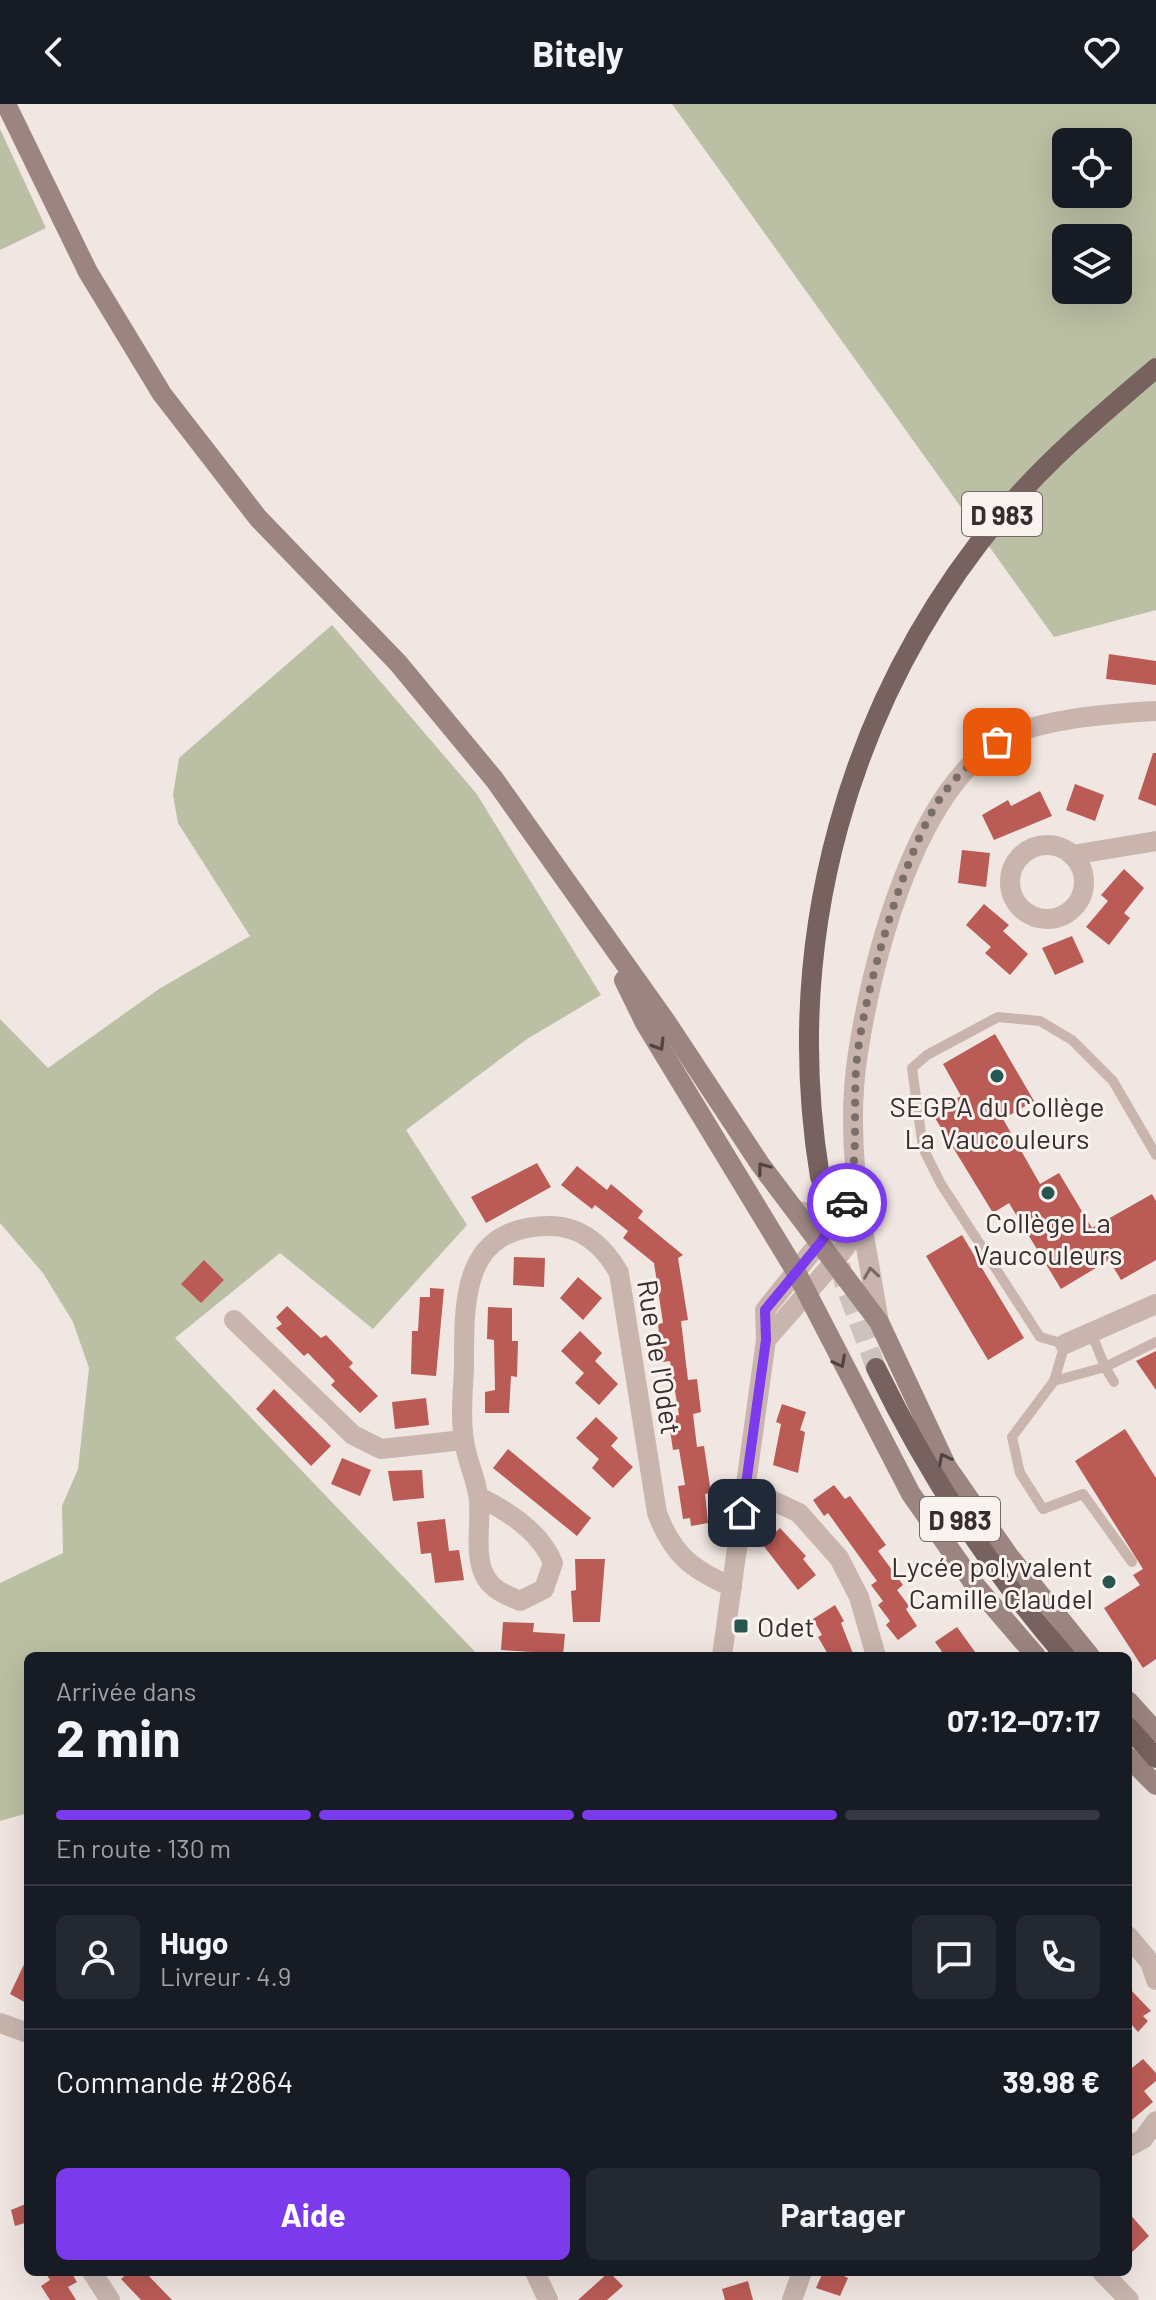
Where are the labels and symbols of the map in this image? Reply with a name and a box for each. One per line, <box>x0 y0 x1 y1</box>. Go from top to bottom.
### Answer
road number: D 983 <box>962 492 1042 536</box>
pin <box>963 708 1031 776</box>
one-way arrow <box>649 1036 665 1051</box>
marker: SEGPA du Collège La Vaucouleurs <box>988 1067 1006 1085</box>
place label: SEGPA du Collège La Vaucouleurs <box>890 1089 1104 1155</box>
one-way arrow <box>758 1162 773 1177</box>
courier <box>807 1163 887 1243</box>
marker: Collège La Vaucouleurs <box>1039 1184 1057 1202</box>
place label: Collège La Vaucouleurs <box>973 1205 1123 1271</box>
one-way arrow <box>863 1266 880 1279</box>
street label: Rue de l'Odet <box>631 1277 689 1437</box>
one-way arrow <box>830 1353 846 1367</box>
one-way arrow <box>938 1452 953 1467</box>
pin <box>708 1479 776 1547</box>
road number: D 983 <box>920 1497 1000 1541</box>
place label: Lycée polyvalent Camille Claudel <box>891 1549 1093 1615</box>
marker: Lycée polyvalent Camille Claudel <box>1100 1573 1118 1591</box>
place label: Odet <box>757 1609 815 1643</box>
marker: Odet <box>732 1617 750 1635</box>

